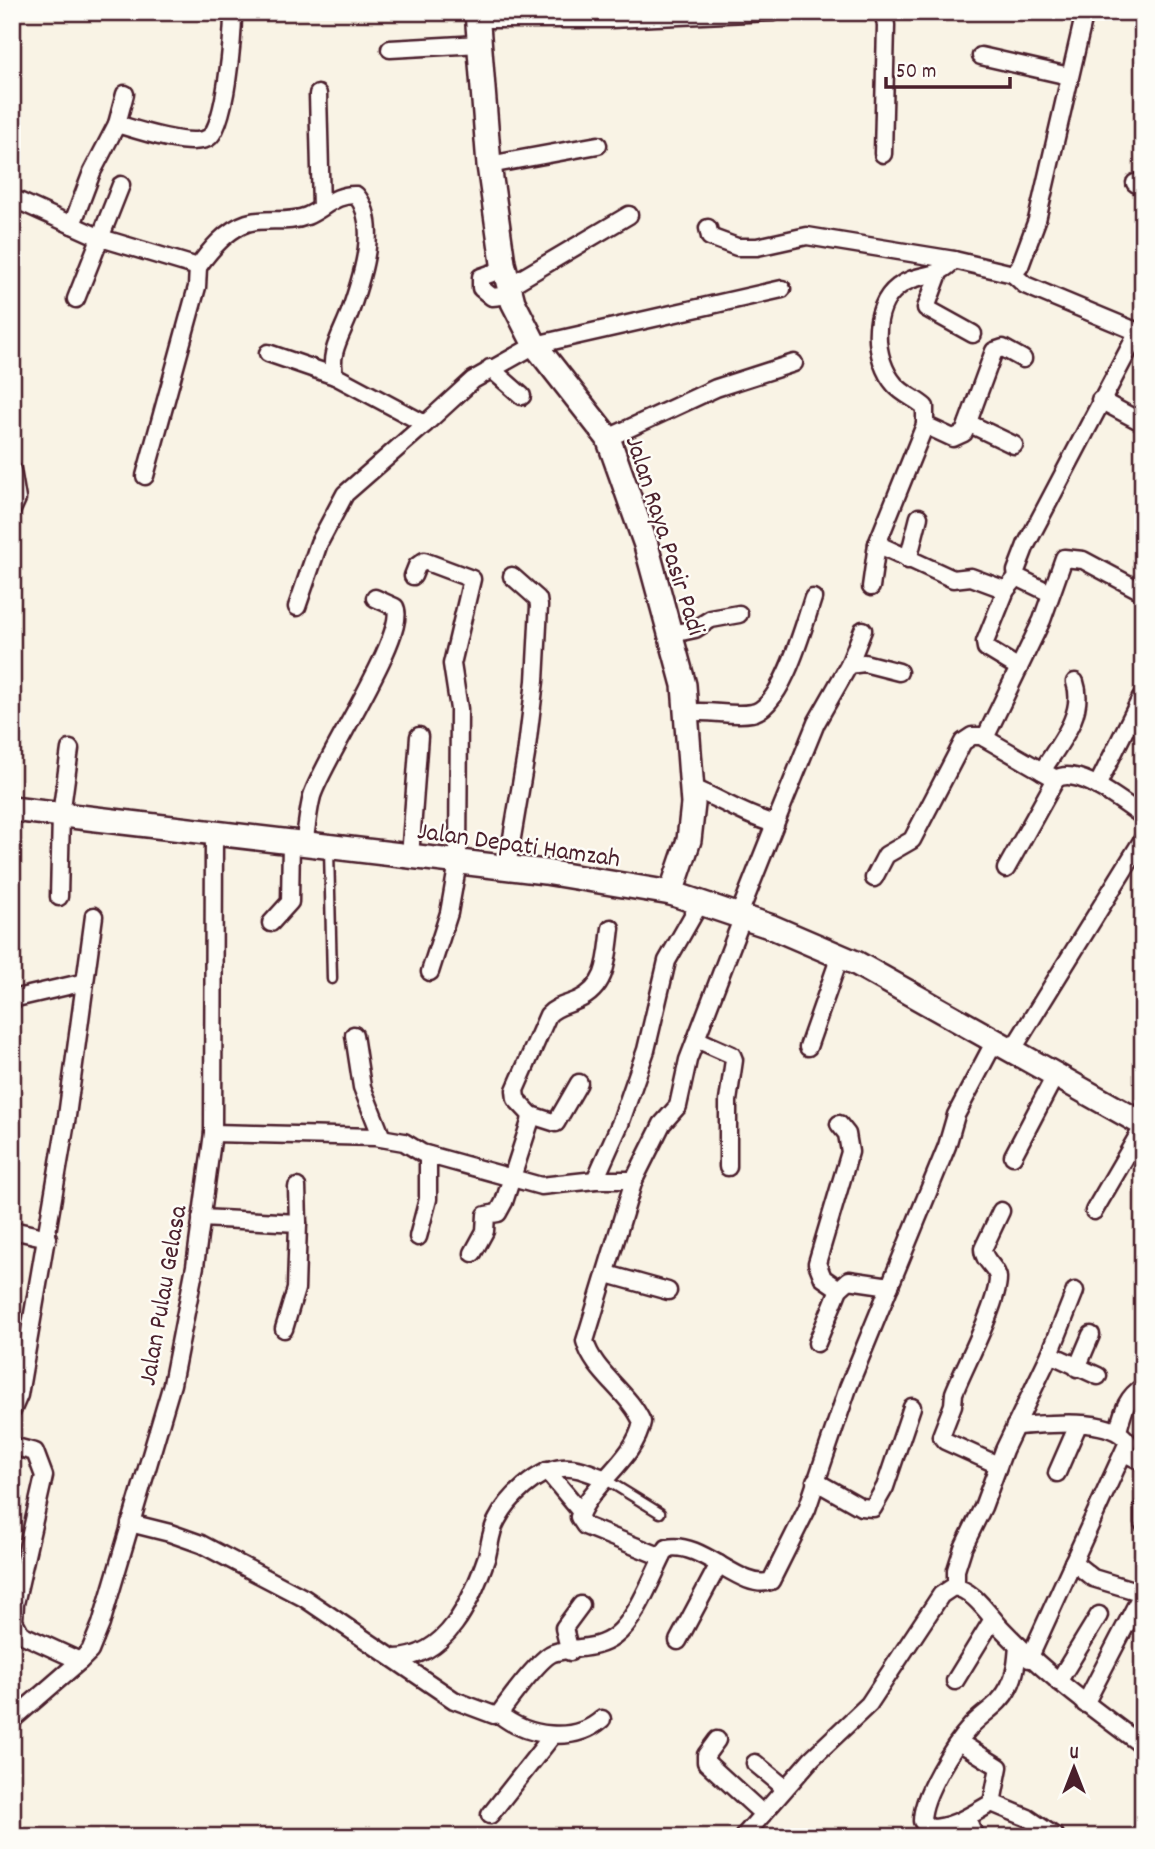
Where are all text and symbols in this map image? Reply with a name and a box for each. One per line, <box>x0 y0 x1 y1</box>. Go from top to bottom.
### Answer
scale bar <box>886 46 1010 90</box>
text: 50 m <box>896 58 936 88</box>
street label: Jalan Raya Pasir Padi <box>614 432 713 641</box>
street label: Jalan Depati Hamzah <box>415 814 622 879</box>
street label: Jalan Pulau Gelasa <box>130 1202 199 1389</box>
north arrow <box>1040 1734 1110 1804</box>
text: U <box>1069 1741 1079 1768</box>

